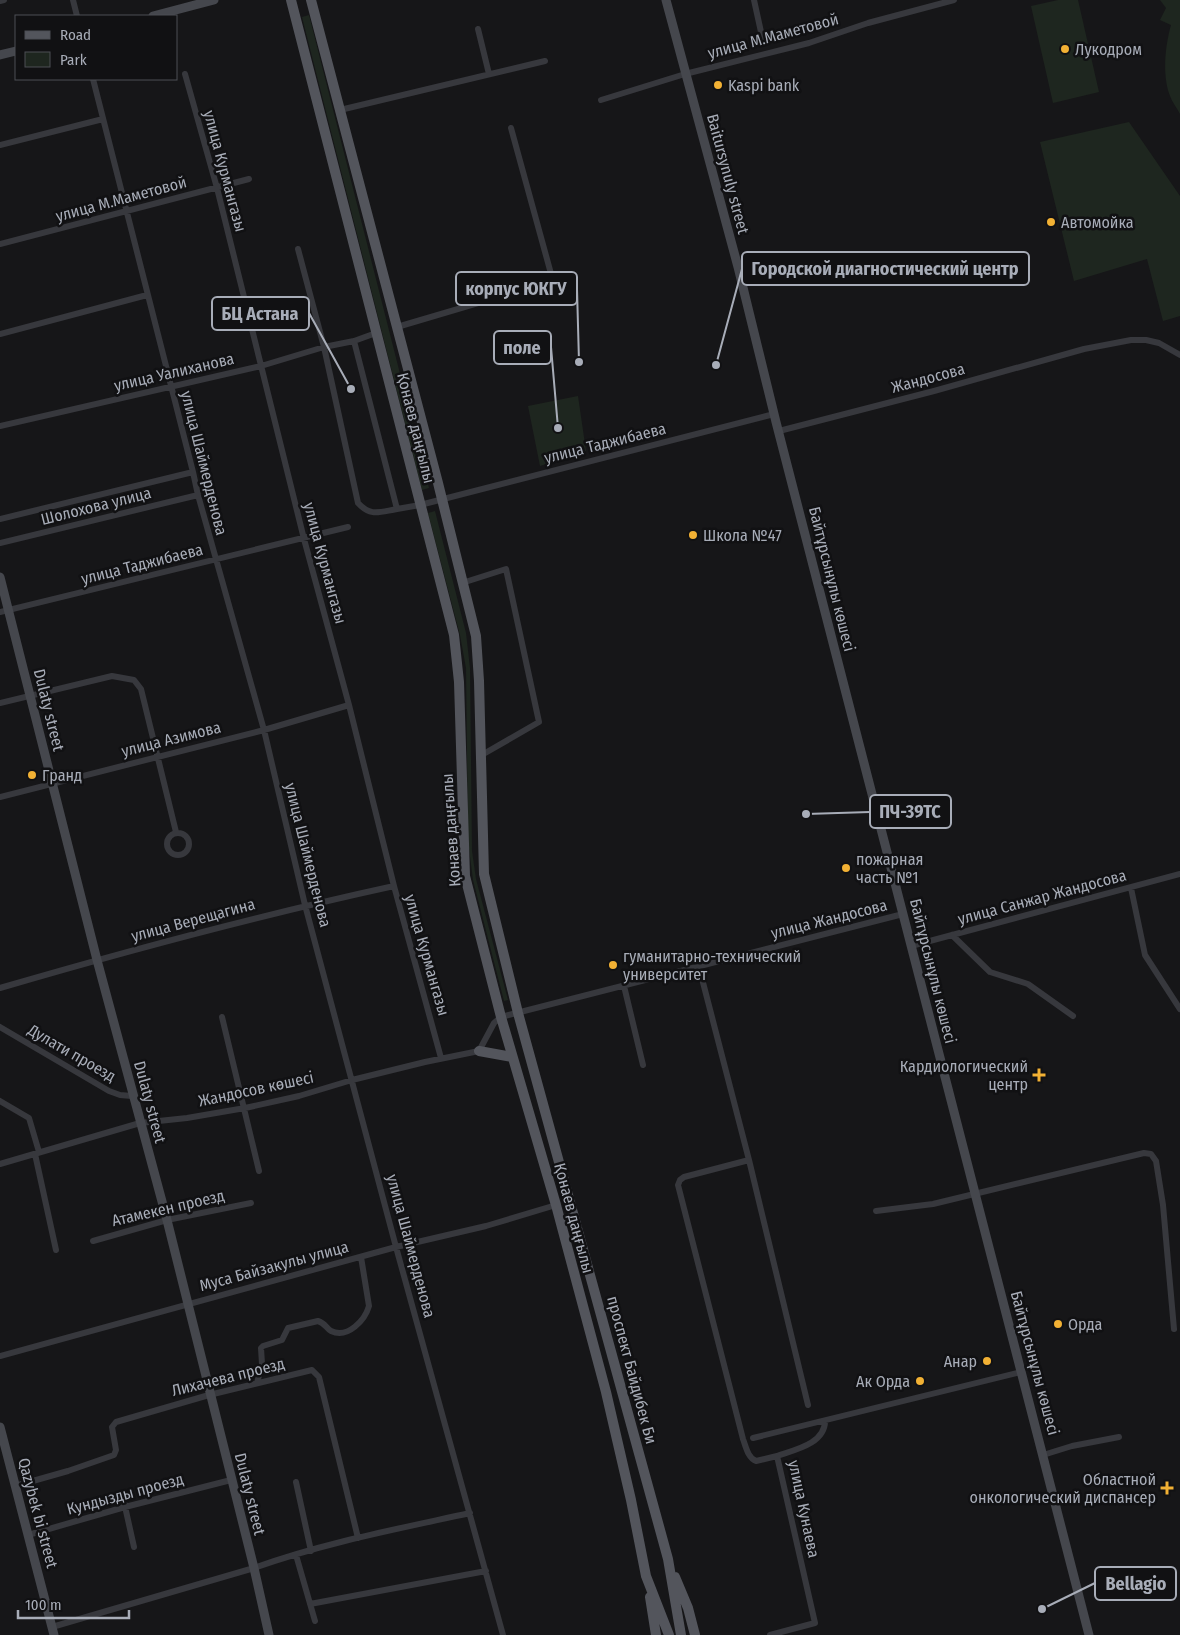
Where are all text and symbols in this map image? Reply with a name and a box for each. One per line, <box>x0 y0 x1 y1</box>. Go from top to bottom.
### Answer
street label: улица М.Маметовой <box>706 9 840 63</box>
legend <box>15 15 178 80</box>
text: Road <box>60 26 91 44</box>
place label: Лукодром <box>1075 40 1142 59</box>
marker: Лукодром <box>1059 43 1071 55</box>
text: Park <box>60 51 87 69</box>
place label: Kaspi bank <box>728 76 800 95</box>
marker: Kaspi bank <box>712 79 724 91</box>
street label: улица Курмангазы <box>200 108 250 234</box>
street label: Baitursynuly street <box>703 112 753 237</box>
street label: улица М.Маметовой <box>54 172 188 226</box>
place label: Автомойка <box>1061 213 1134 232</box>
marker: Автомойка <box>1045 216 1057 228</box>
callout: Городской диагностический центр <box>742 252 1029 285</box>
text: Городской диагностический центр <box>752 258 1019 280</box>
callout: корпус ЮКГУ <box>456 272 577 305</box>
text: корпус ЮКГУ <box>465 278 567 300</box>
callout: БЦ Астана <box>212 297 309 330</box>
text: БЦ Астана <box>222 303 299 325</box>
callout: поле <box>494 331 551 364</box>
text: поле <box>503 337 541 359</box>
street label: улица Уалиханова <box>112 349 236 395</box>
street label: Жандосова <box>889 359 967 397</box>
street label: Қонаев даңғылы <box>393 371 439 485</box>
street label: улица Шаймерденова <box>177 389 231 537</box>
street label: улица Таджибаева <box>542 419 668 467</box>
street label: Шолохова улица <box>39 483 153 529</box>
street label: улица Курмангазы <box>300 500 350 626</box>
street label: Байтұрсынұлы көшесі <box>805 505 859 653</box>
place label: Школа №47 <box>703 526 782 545</box>
marker: Школа №47 <box>687 529 699 541</box>
street label: улица Таджибаева <box>79 540 205 588</box>
street label: Dulaty street <box>30 667 69 754</box>
street label: улица Азимова <box>119 717 223 761</box>
place label: Гранд <box>42 766 82 785</box>
marker: Гранд <box>26 769 38 781</box>
street label: Қонаев даңғылы <box>438 773 464 887</box>
street label: улица Шаймерденова <box>281 781 335 929</box>
callout: ПЧ-39ТС <box>870 795 951 828</box>
text: ПЧ-39ТС <box>879 801 941 823</box>
place label: пожарная часть №1 <box>856 850 923 887</box>
marker: пожарная часть №1 <box>840 862 852 874</box>
street label: улица Санжар Жандосова <box>956 865 1128 929</box>
street label: улица Курмангазы <box>401 892 453 1018</box>
street label: улица Верещагина <box>129 894 257 946</box>
street label: улица Жандосова <box>769 895 889 943</box>
street label: Байтұрсынұлы көшесі <box>906 897 960 1045</box>
place label: гуманитарно-технический университет <box>623 947 801 984</box>
marker: гуманитарно-технический университет <box>607 959 619 971</box>
street label: Дулати проезд <box>24 1020 119 1086</box>
place label: Кардиологический центр <box>900 1057 1028 1094</box>
street label: Dulaty street <box>130 1059 170 1146</box>
street label: Жандосов көшесі <box>197 1068 315 1110</box>
marker: Кардиологический центр <box>1032 1068 1046 1082</box>
street label: Қонаев даңғылы <box>550 1161 598 1275</box>
street label: улица Шаймерденова <box>383 1172 439 1320</box>
street label: Атамекен проезд <box>110 1186 226 1230</box>
street label: Муса Байзакулы улица <box>197 1237 351 1295</box>
street label: Байтұрсынұлы көшесі <box>1007 1289 1063 1437</box>
street label: проспект Байдибек Би <box>603 1294 661 1446</box>
place label: Орда <box>1068 1315 1102 1334</box>
marker: Орда <box>1052 1318 1064 1330</box>
place label: Анар <box>944 1352 977 1371</box>
street label: Лихачева проезд <box>169 1354 287 1400</box>
marker: Анар <box>981 1355 993 1367</box>
place label: Ак Орда <box>856 1372 910 1391</box>
marker: Ак Орда <box>914 1375 926 1387</box>
street label: Dulaty street <box>231 1451 270 1538</box>
street label: Qazybek bi street <box>14 1456 62 1571</box>
street label: улица Кунаева <box>784 1458 824 1560</box>
street label: Кундызды проезд <box>65 1469 185 1519</box>
place label: Областной онкологический диспансер <box>970 1470 1156 1507</box>
marker: Областной онкологический диспансер <box>1160 1481 1174 1495</box>
callout: Bellagio <box>1095 1567 1176 1600</box>
text: Bellagio <box>1106 1573 1167 1595</box>
scale bar <box>18 1588 129 1620</box>
text: 100 m <box>25 1596 62 1614</box>

